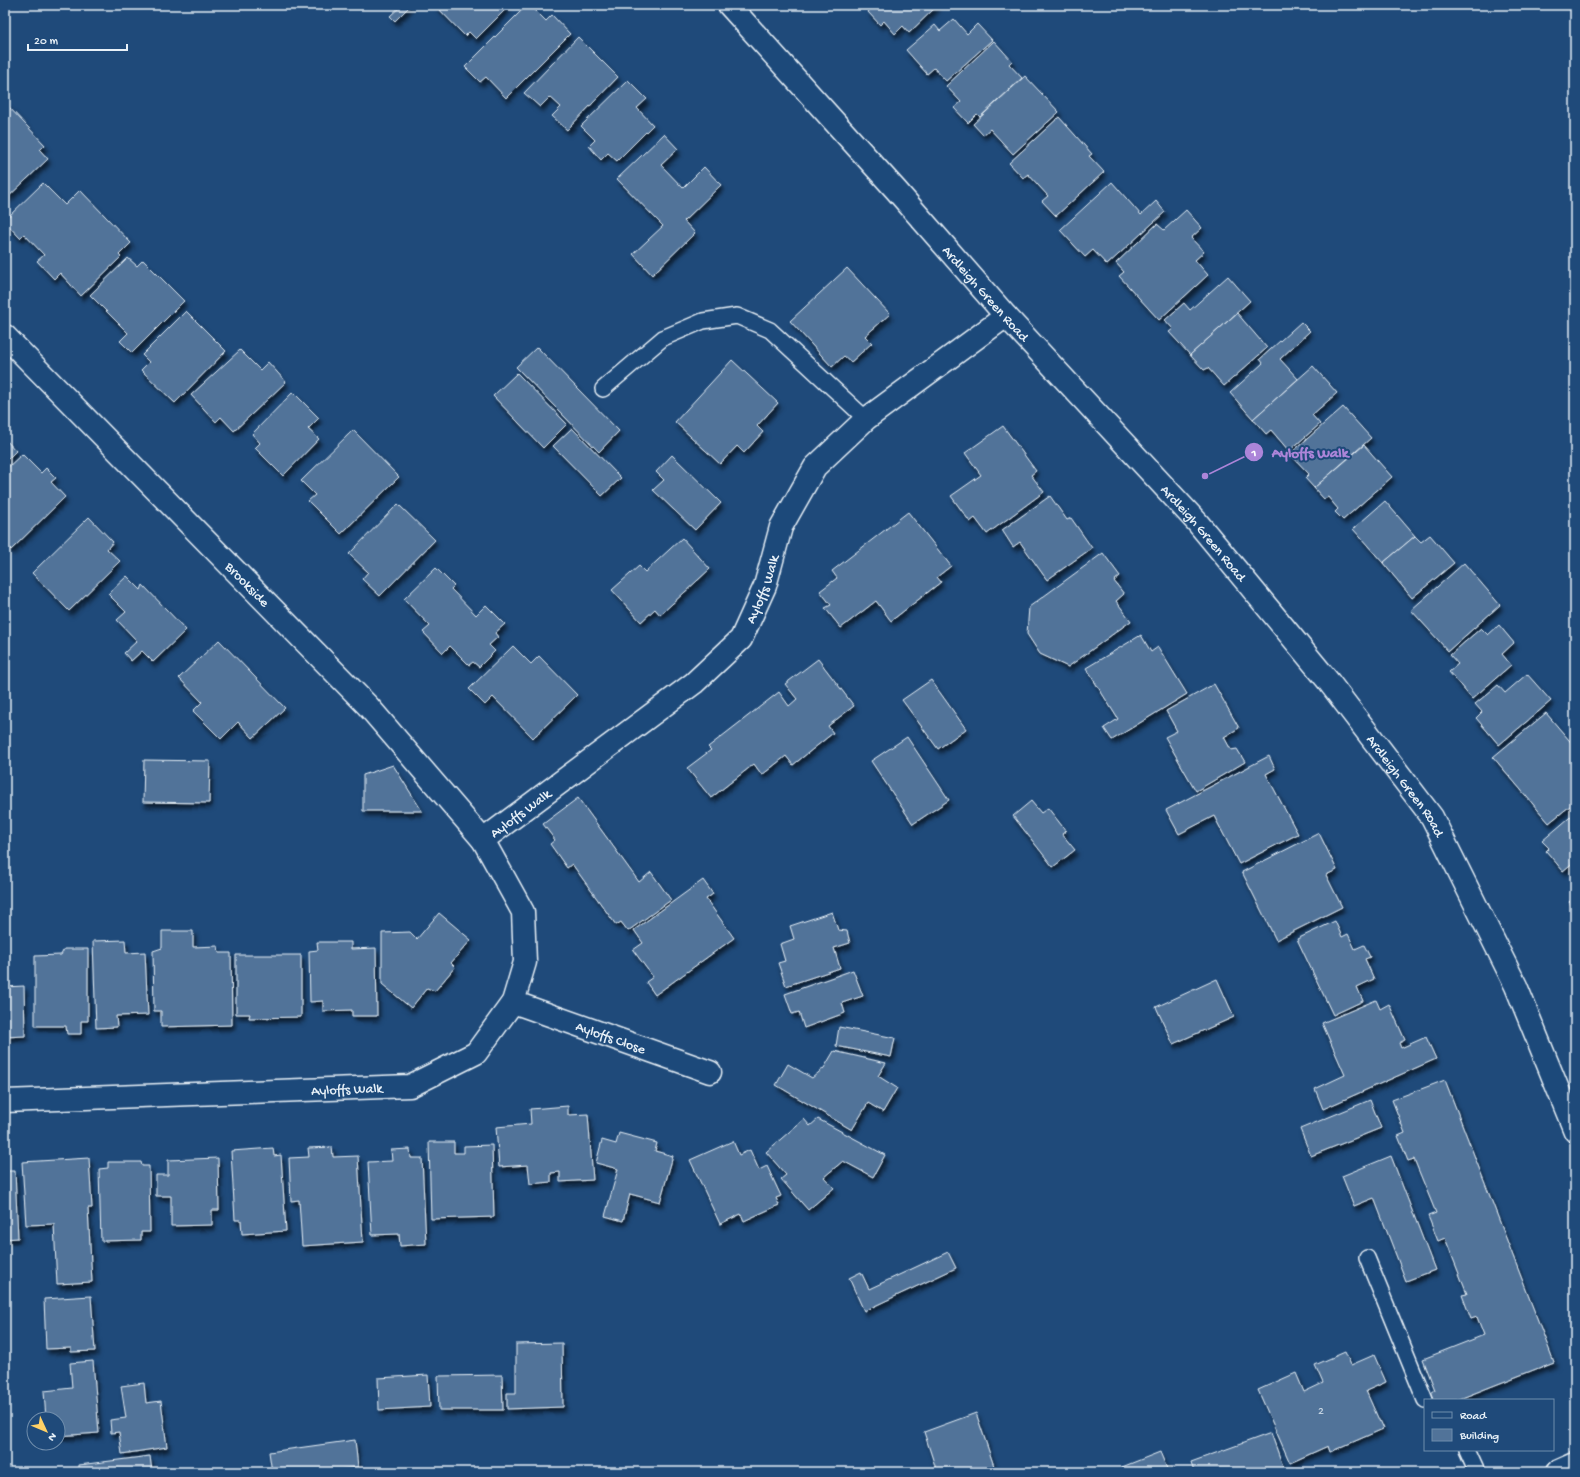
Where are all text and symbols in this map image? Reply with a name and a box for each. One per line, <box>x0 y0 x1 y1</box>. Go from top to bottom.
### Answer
scale bar <box>28 26 127 52</box>
text: 20 m <box>34 35 59 49</box>
street label: Ardleigh Green Road <box>937 243 1033 347</box>
callout: Ayloffs Walk <box>1244 438 1357 465</box>
text: Ayloffs Walk <box>1271 445 1351 463</box>
text: 1 <box>1251 447 1257 461</box>
street label: Ardleigh Green Road <box>1156 482 1250 587</box>
street label: Ayloffs Walk <box>743 552 784 627</box>
street label: Brookside <box>220 559 273 612</box>
street label: Ardleigh Green Road <box>1361 732 1447 842</box>
street label: Ayloffs Walk <box>487 785 556 843</box>
street label: Ayloffs Close <box>573 1019 648 1060</box>
street label: Ayloffs Walk <box>311 1081 385 1101</box>
legend <box>1424 1399 1554 1451</box>
house number: 2 <box>1318 1405 1324 1419</box>
text: Road <box>1460 1410 1487 1424</box>
north arrow <box>26 1411 66 1451</box>
text: N <box>45 1430 59 1443</box>
text: Building <box>1459 1430 1499 1444</box>

